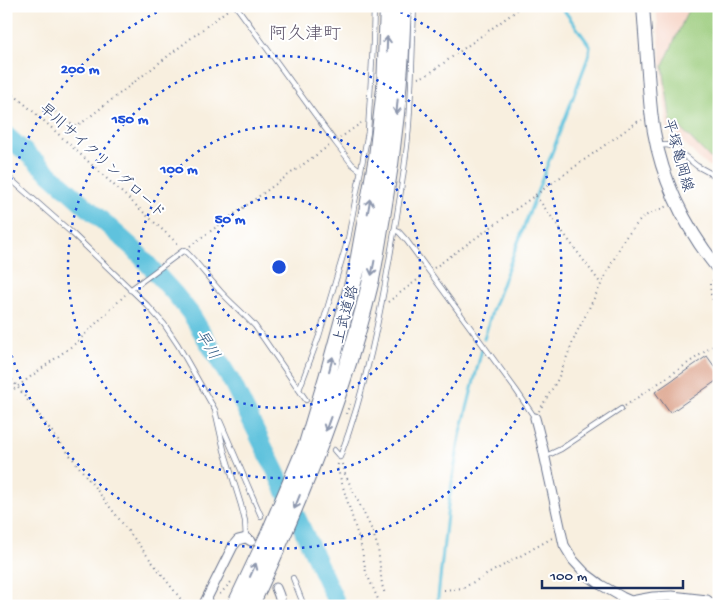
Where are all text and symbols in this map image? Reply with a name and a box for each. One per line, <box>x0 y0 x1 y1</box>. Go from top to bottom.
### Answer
district label: 阿久津町 <box>269 24 341 46</box>
one-way arrow <box>382 37 392 53</box>
text: 200 m <box>61 61 100 79</box>
street label: 早川サイクリングロード <box>35 99 169 223</box>
one-way arrow <box>392 99 402 115</box>
text: 150 m <box>111 111 149 129</box>
street label: 平塚亀岡線 <box>658 117 697 194</box>
text: 100 m <box>159 161 198 179</box>
one-way arrow <box>364 198 374 214</box>
text: 50 m <box>215 211 246 229</box>
centre of rings <box>270 258 288 276</box>
one-way arrow <box>367 259 377 275</box>
street label: 上武道路 <box>330 283 363 346</box>
water label: 早川 <box>190 327 223 364</box>
one-way arrow <box>327 356 337 372</box>
one-way arrow <box>323 416 332 431</box>
one-way arrow <box>291 495 300 510</box>
scale bar <box>542 557 684 589</box>
one-way arrow <box>248 563 258 578</box>
text: 100 m <box>549 568 588 586</box>

